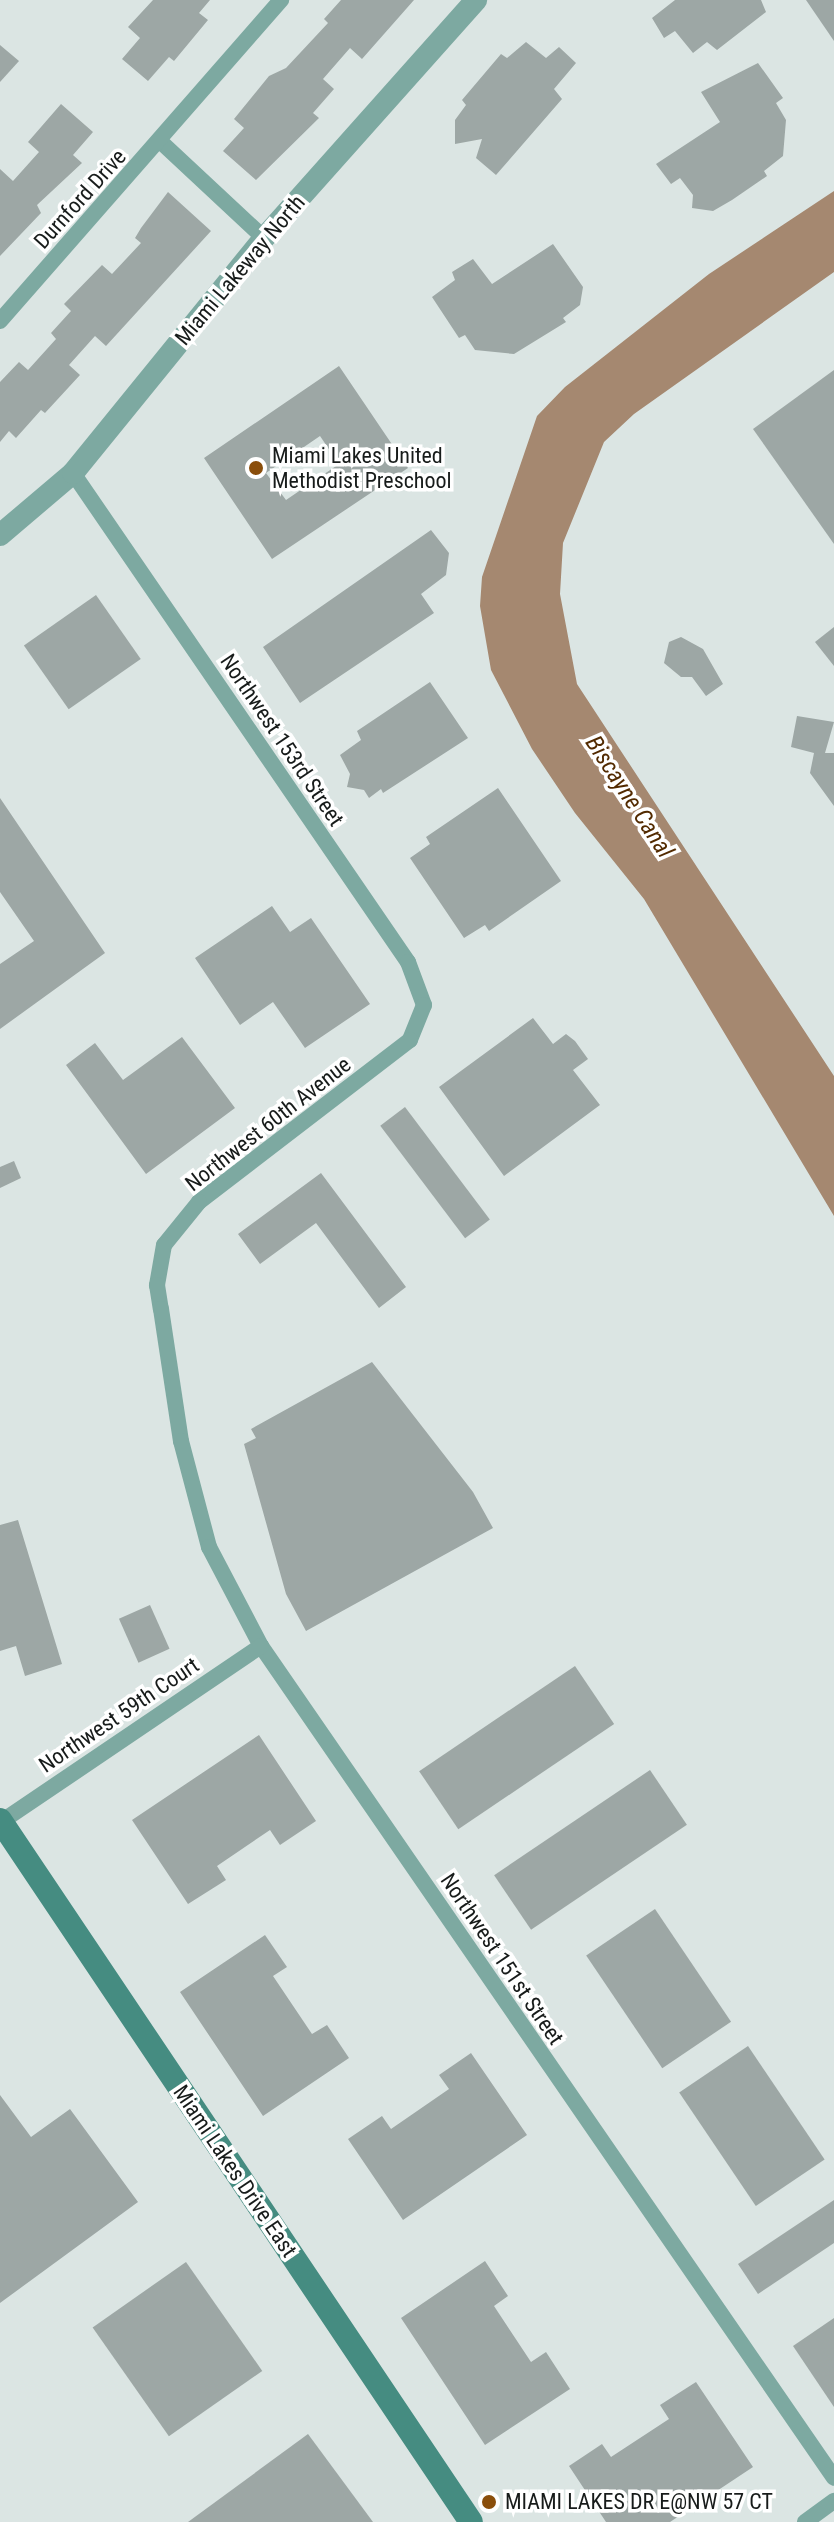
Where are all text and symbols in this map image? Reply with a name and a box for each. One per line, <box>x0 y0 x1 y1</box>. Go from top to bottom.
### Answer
street label: Durnford Drive <box>28 144 132 254</box>
street label: Miami Lakeway North <box>170 190 310 350</box>
place label: Miami Lakes United Methodist Preschool <box>272 442 452 494</box>
marker: Miami Lakes United Methodist Preschool <box>247 459 265 477</box>
street label: Northwest 153rd Street <box>215 649 349 831</box>
water label: Biscayne Canal <box>579 731 679 863</box>
street label: Northwest 60th Avenue <box>180 1051 356 1197</box>
street label: Northwest 59th Court <box>34 1652 204 1778</box>
street label: Northwest 151st Street <box>435 1868 569 2050</box>
street label: Miami Lakes Drive East <box>168 2080 302 2262</box>
place label: MIAMI LAKES DR E@NW 57 CT <box>505 2489 773 2515</box>
marker: MIAMI LAKES DR E@NW 57 CT <box>480 2493 498 2511</box>

